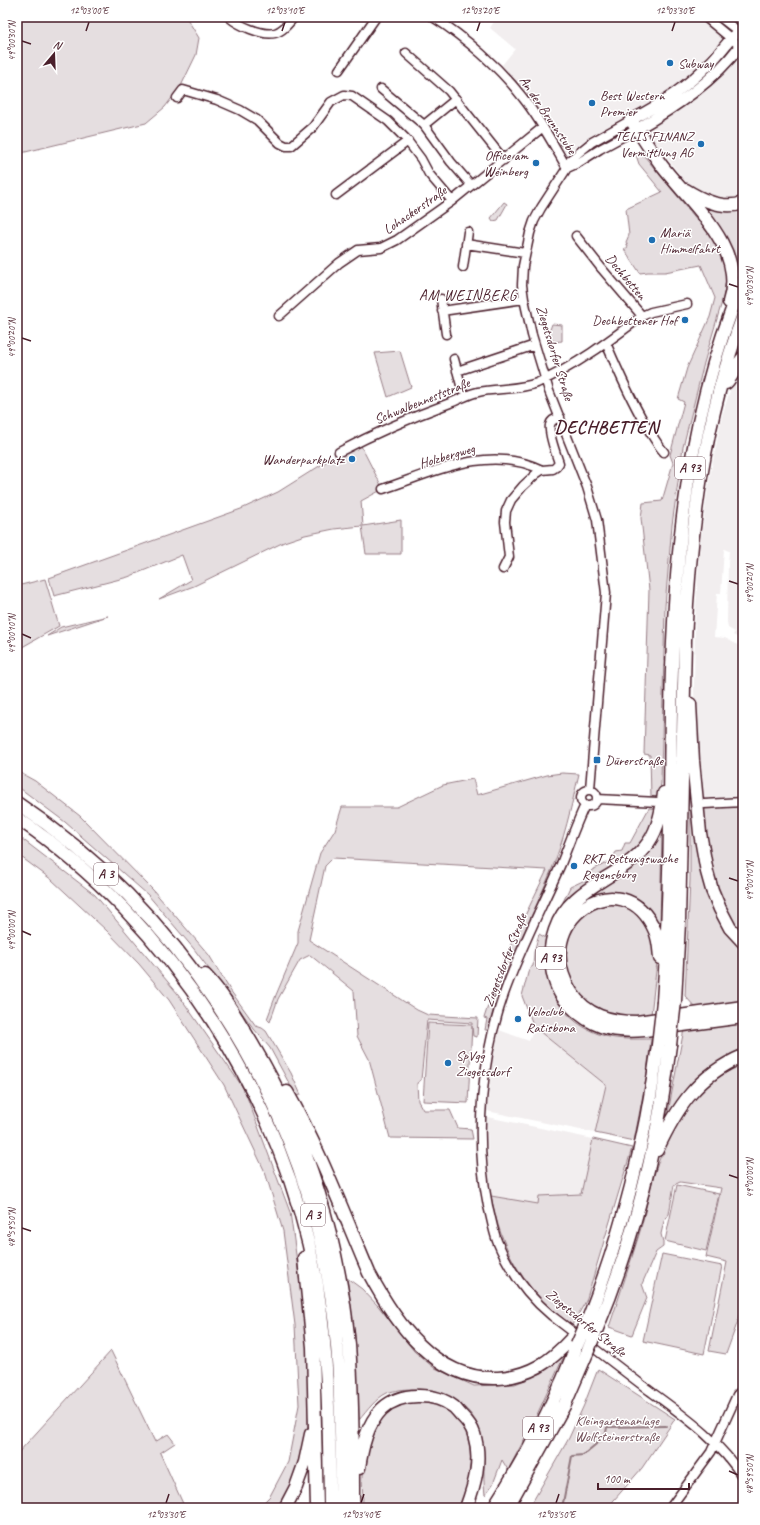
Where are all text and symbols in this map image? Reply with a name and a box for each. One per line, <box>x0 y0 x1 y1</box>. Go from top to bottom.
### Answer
text: 12°03'00"E <box>70 4 110 17</box>
text: 12°03'10"E <box>266 4 306 17</box>
text: 12°03'20"E <box>461 4 501 17</box>
text: 12°03'30"E <box>656 4 696 17</box>
text: 49°00'30"N <box>5 19 18 61</box>
north arrow <box>34 34 74 74</box>
text: N <box>52 37 65 53</box>
place label: Subway <box>678 55 715 72</box>
marker: Subway <box>665 58 675 68</box>
street label: An der Brunnstube <box>516 73 581 158</box>
place label: Best Western Premier <box>600 87 665 120</box>
marker: Best Western Premier <box>587 98 597 108</box>
place label: TELIS FINANZ Vermittlung AG <box>615 128 696 161</box>
marker: TELIS FINANZ Vermittlung AG <box>696 139 706 149</box>
place label: Office am Weinberg <box>484 147 529 180</box>
marker: Office am Weinberg <box>531 158 541 168</box>
street label: Lohackerstraße <box>380 181 451 238</box>
place label: Mariä Himmelfahrt <box>660 224 721 257</box>
marker: Mariä Himmelfahrt <box>647 235 657 245</box>
street label: Dechbetten <box>602 251 651 304</box>
text: 49°00'30"N <box>743 265 756 307</box>
district label: AM WEINBERG <box>419 286 518 305</box>
street label: Ziegetsdorfer Straße <box>533 304 578 404</box>
place label: Dechbettener Hof <box>592 312 680 329</box>
marker: Dechbettener Hof <box>680 315 690 325</box>
text: 49°00'20"N <box>5 316 18 358</box>
street label: Schwalbenneststraße <box>372 374 474 428</box>
district label: DECHBETTEN <box>555 416 661 438</box>
street label: Holzbergweg <box>417 440 478 472</box>
place label: Wanderparkplatz <box>262 451 346 468</box>
marker: Wanderparkplatz <box>347 454 357 464</box>
road number: A 93 <box>675 457 705 479</box>
text: 49°00'20"N <box>743 562 756 604</box>
text: 49°00'10"N <box>5 612 18 654</box>
place label: Dürerstraße <box>605 752 665 769</box>
marker: Dürerstraße <box>592 755 602 765</box>
place label: RKT Rettungswache Regensburg <box>582 850 679 883</box>
text: 49°00'10"N <box>743 859 756 901</box>
marker: RKT Rettungswache Regensburg <box>569 861 579 871</box>
road number: A 3 <box>94 863 118 885</box>
text: 49°00'00"N <box>5 909 18 951</box>
street label: Ziegetsdorfer Straße <box>479 910 531 1009</box>
road number: A 93 <box>536 947 566 969</box>
place label: Veloclub Ratisbona <box>526 1003 576 1036</box>
marker: Veloclub Ratisbona <box>513 1014 523 1024</box>
place label: SpVgg Ziegetsdorf <box>456 1047 513 1080</box>
marker: SpVgg Ziegetsdorf <box>443 1058 453 1068</box>
text: 49°00'00"N <box>743 1156 756 1198</box>
road number: A 3 <box>301 1204 325 1226</box>
text: 48°59'50"N <box>5 1206 18 1248</box>
street label: Ziegetsdorfer Straße <box>542 1285 631 1361</box>
park label: Kleingartenanlage Wolfsteinerstraße <box>575 1412 660 1445</box>
road number: A 93 <box>523 1417 553 1439</box>
text: 48°59'50"N <box>743 1453 756 1495</box>
scale bar <box>598 1465 689 1491</box>
text: 100 m <box>604 1471 631 1487</box>
text: 12°03'30"E <box>147 1508 187 1521</box>
text: 12°03'40"E <box>342 1508 382 1521</box>
text: 12°03'50"E <box>537 1508 577 1521</box>

